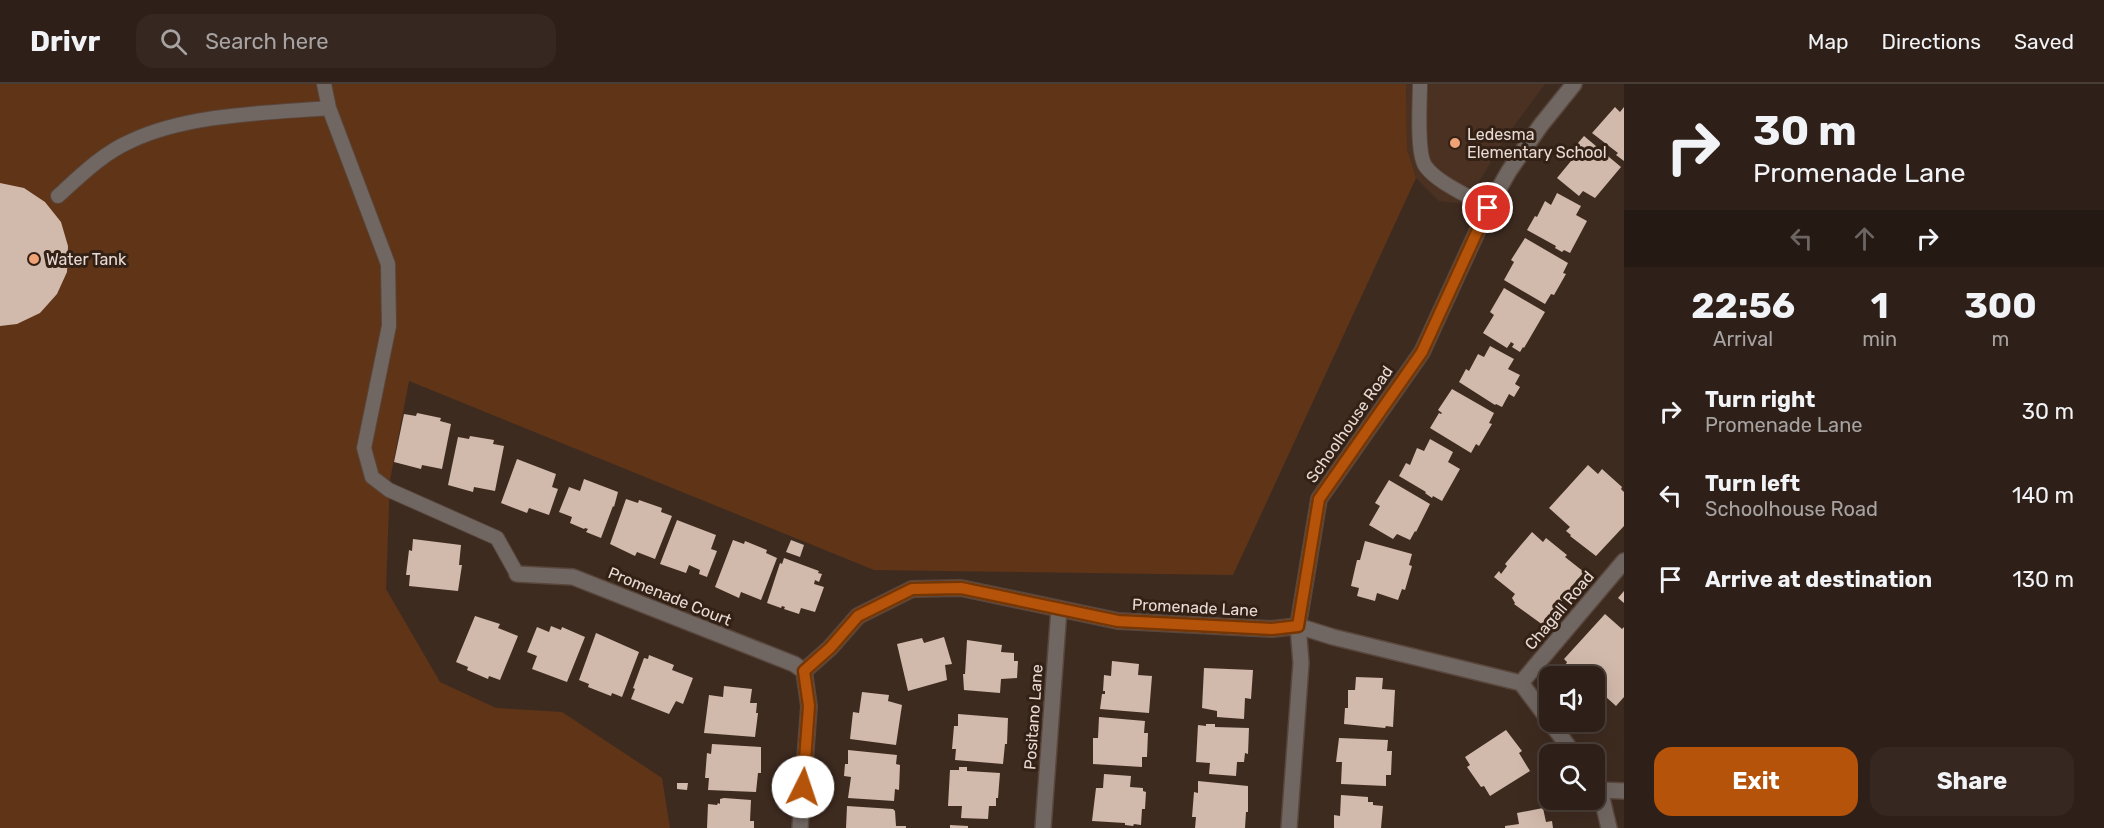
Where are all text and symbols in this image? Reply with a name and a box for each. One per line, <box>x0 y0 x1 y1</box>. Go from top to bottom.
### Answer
search box <box>136 14 556 68</box>
text: Drivr <box>30 25 100 58</box>
icon: search <box>157 25 190 58</box>
text: Search here <box>205 28 329 55</box>
text: Map <box>1808 29 1849 54</box>
text: Directions <box>1882 29 1981 54</box>
text: Saved <box>2014 29 2074 54</box>
text: 30 m <box>1753 106 1857 156</box>
icon: right <box>1654 108 1732 186</box>
place label: Ledesma Elementary School <box>1467 125 1607 162</box>
marker: Ledesma Elementary School <box>1448 136 1462 150</box>
text: Promenade Lane <box>1753 157 1966 189</box>
pin <box>1462 182 1513 233</box>
icon: arrive <box>1471 191 1504 224</box>
icon: left <box>1785 222 1818 255</box>
icon: ahead <box>1848 222 1881 255</box>
icon: right <box>1911 222 1944 255</box>
place label: Water Tank <box>46 250 127 269</box>
marker: Water Tank <box>27 252 41 266</box>
text: 22:56 <box>1691 284 1795 327</box>
text: 1 <box>1871 284 1889 327</box>
text: 300 <box>1964 284 2037 327</box>
text: Arrival <box>1713 327 1773 351</box>
text: min <box>1862 327 1897 351</box>
text: m <box>1992 327 2009 351</box>
street label: Schoolhouse Road <box>1302 362 1397 486</box>
text: Turn right <box>1705 386 1815 413</box>
icon: right <box>1654 395 1687 428</box>
text: 30 m <box>2022 398 2074 425</box>
text: Promenade Lane <box>1705 413 1863 437</box>
text: Turn left <box>1705 470 1800 497</box>
icon: left <box>1654 479 1687 512</box>
text: 140 m <box>2012 482 2074 509</box>
text: Schoolhouse Road <box>1705 497 1878 521</box>
street label: Promenade Court <box>605 563 734 630</box>
icon: arrive <box>1654 563 1687 596</box>
text: Arrive at destination <box>1705 566 1932 593</box>
text: 130 m <box>2012 566 2074 593</box>
street label: Chagall Road <box>1521 567 1598 654</box>
street label: Promenade Lane <box>1132 595 1258 620</box>
street label: Positano Lane <box>1020 664 1047 770</box>
map controls <box>1539 666 1605 810</box>
button: sound <box>1539 666 1605 732</box>
button: search <box>1539 744 1605 810</box>
button: Exit <box>1654 747 1858 816</box>
button: Share <box>1870 747 2074 816</box>
position arrow <box>771 755 835 819</box>

